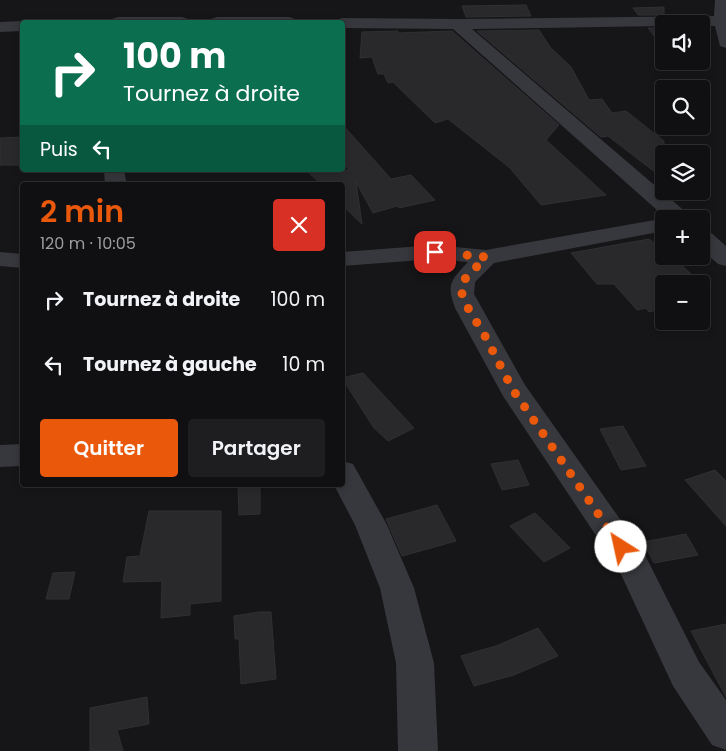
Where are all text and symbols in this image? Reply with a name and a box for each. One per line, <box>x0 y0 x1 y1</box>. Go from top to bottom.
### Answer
map controls <box>655 15 710 330</box>
button: sound <box>655 15 710 70</box>
text: 100 m <box>123 31 226 80</box>
icon: right <box>40 40 105 105</box>
text: Tournez à droite <box>123 78 300 109</box>
button: search <box>655 80 710 135</box>
icon: left <box>88 135 116 163</box>
text: Puis <box>40 136 78 163</box>
button: layers <box>655 145 710 200</box>
text: 2 min <box>40 190 124 233</box>
button: close <box>273 199 325 251</box>
button: + <box>655 210 710 265</box>
pin <box>414 231 456 273</box>
text: 120 m · 10:05 <box>40 232 136 255</box>
icon: arrive <box>421 238 449 266</box>
button: − <box>655 275 710 330</box>
icon: right <box>40 286 68 314</box>
text: Tournez à droite <box>83 286 240 313</box>
text: 100 m <box>270 286 325 313</box>
icon: left <box>40 351 68 379</box>
text: Tournez à gauche <box>83 351 257 378</box>
text: 10 m <box>282 351 325 378</box>
button: Quitter <box>40 419 178 477</box>
button: Partager <box>188 419 325 477</box>
position arrow <box>594 520 646 572</box>

